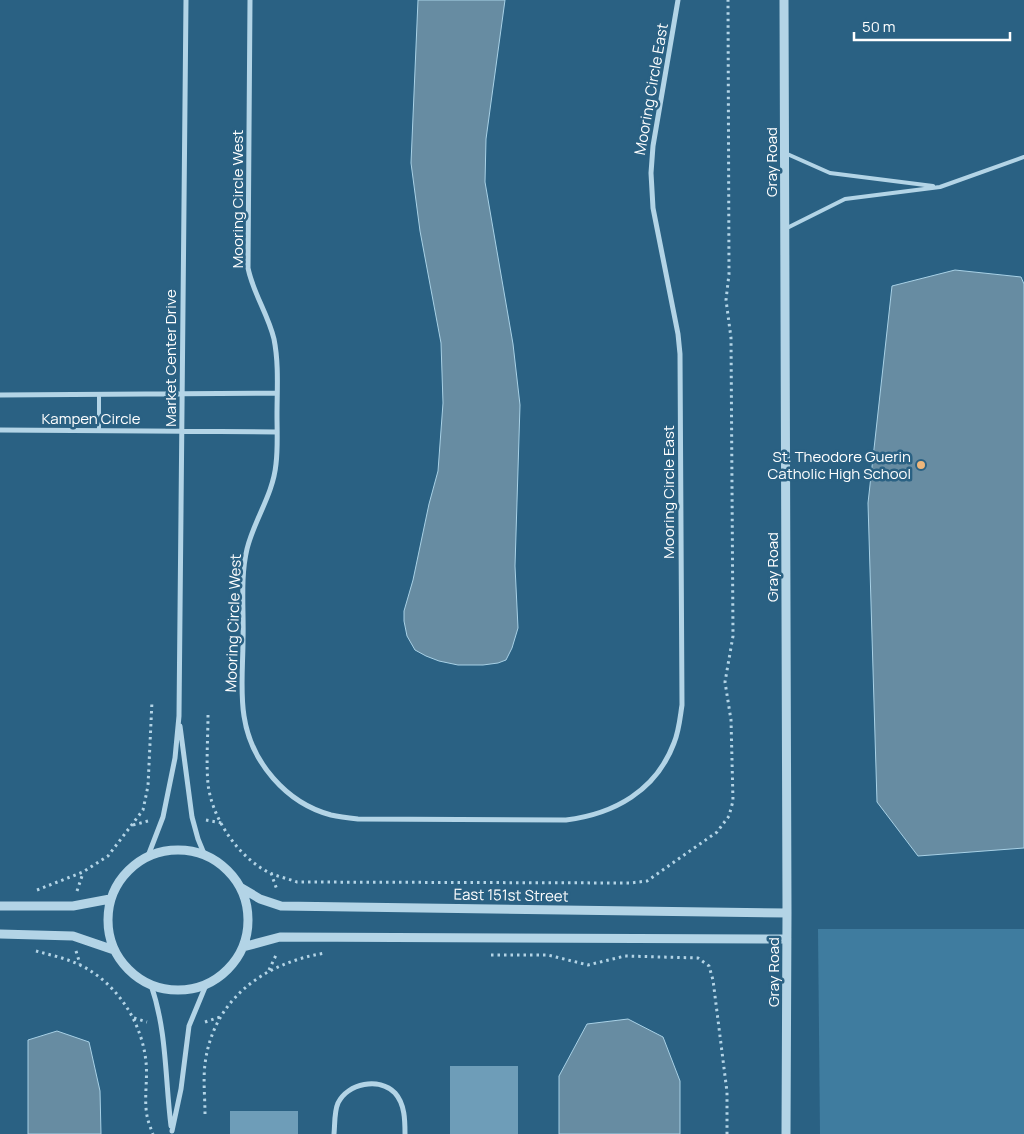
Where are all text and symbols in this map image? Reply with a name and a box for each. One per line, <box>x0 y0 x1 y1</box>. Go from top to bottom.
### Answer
scale bar <box>854 10 1010 42</box>
text: 50 m <box>862 16 896 37</box>
street label: Mooring Circle East <box>629 21 673 157</box>
street label: Gray Road <box>761 127 782 197</box>
street label: Mooring Circle West <box>227 130 248 268</box>
street label: Market Center Drive <box>160 289 181 427</box>
street label: Kampen Circle <box>41 408 141 429</box>
street label: Mooring Circle East <box>658 425 679 559</box>
place label: St. Theodore Guerin Catholic High School <box>768 446 911 484</box>
marker: St. Theodore Guerin Catholic High School <box>915 459 927 471</box>
street label: Gray Road <box>762 532 783 602</box>
street label: Mooring Circle West <box>220 553 246 693</box>
street label: East 151st Street <box>453 883 569 907</box>
street label: Gray Road <box>763 937 784 1007</box>

